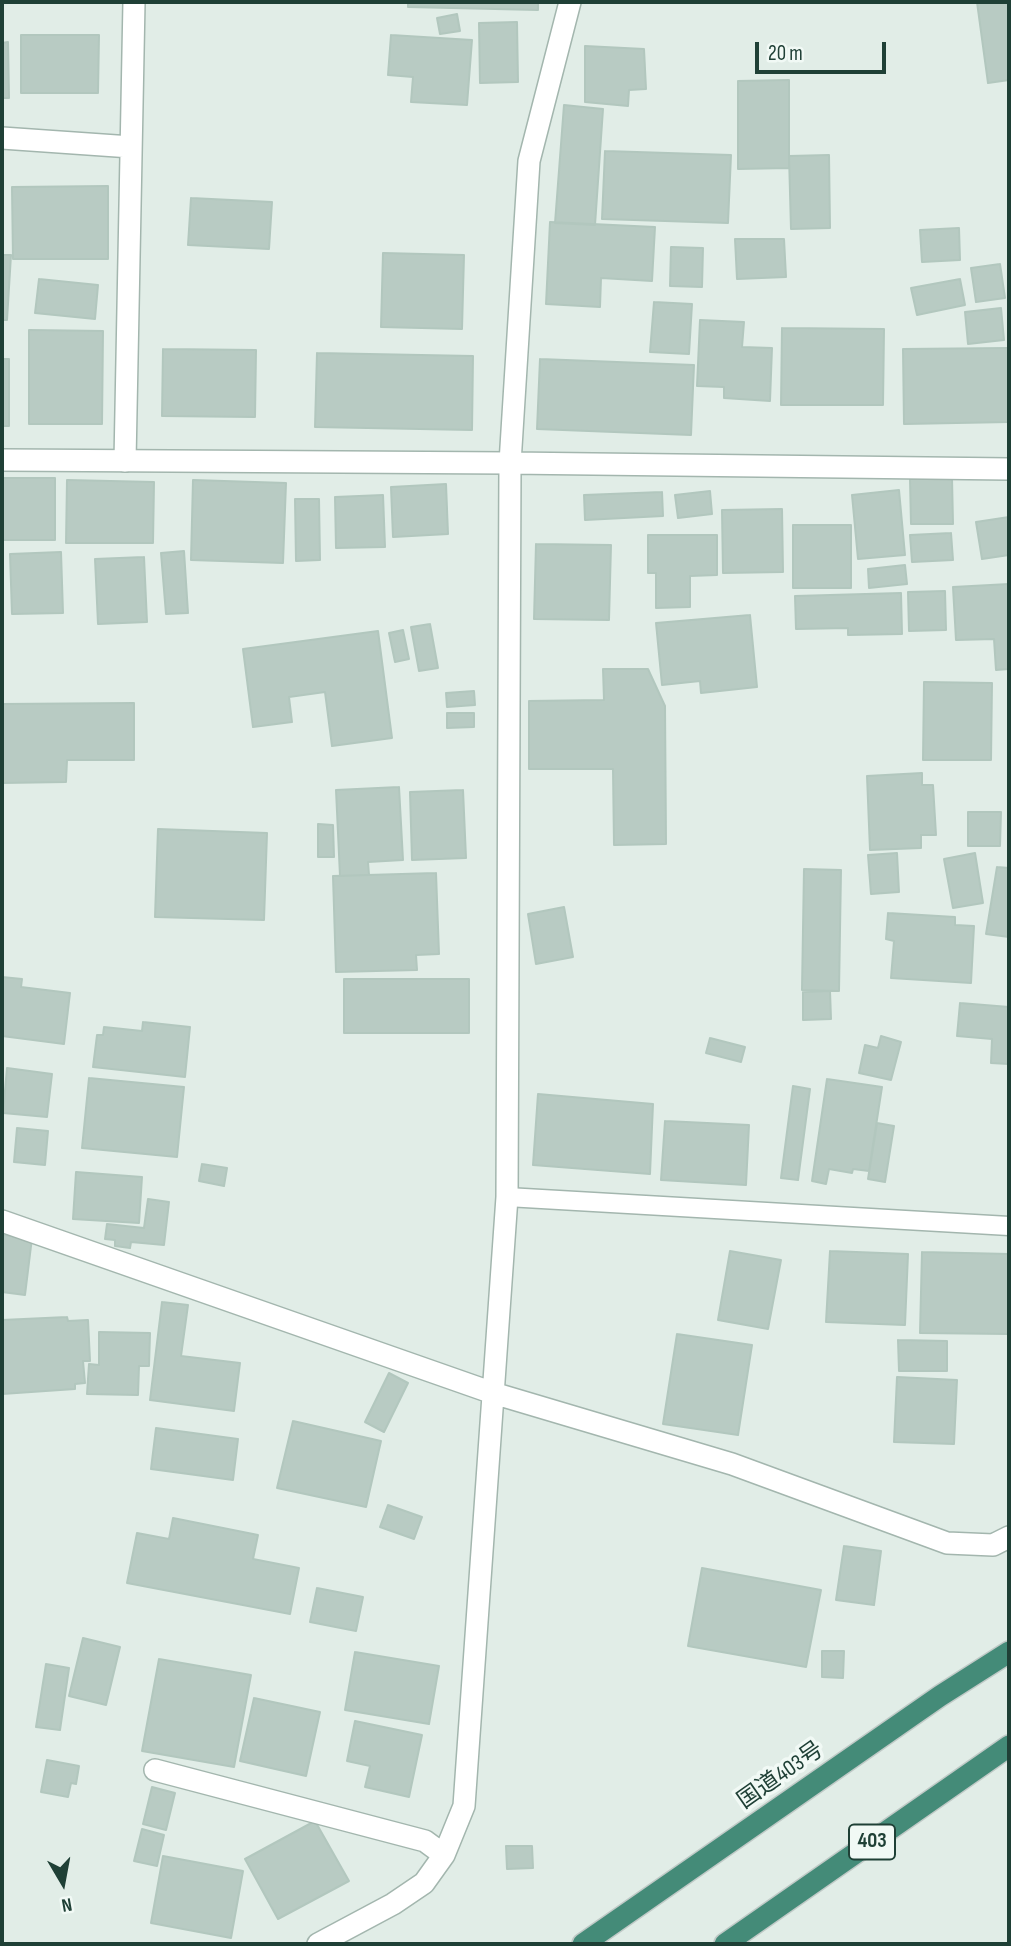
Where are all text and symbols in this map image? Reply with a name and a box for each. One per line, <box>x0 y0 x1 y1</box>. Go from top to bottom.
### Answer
scale bar <box>759 28 890 72</box>
text: 20 m <box>768 41 803 66</box>
street label: 国道403号 <box>733 1736 829 1816</box>
road number: 403 <box>849 1825 895 1860</box>
north arrow <box>28 1848 98 1918</box>
text: N <box>60 1892 74 1916</box>

